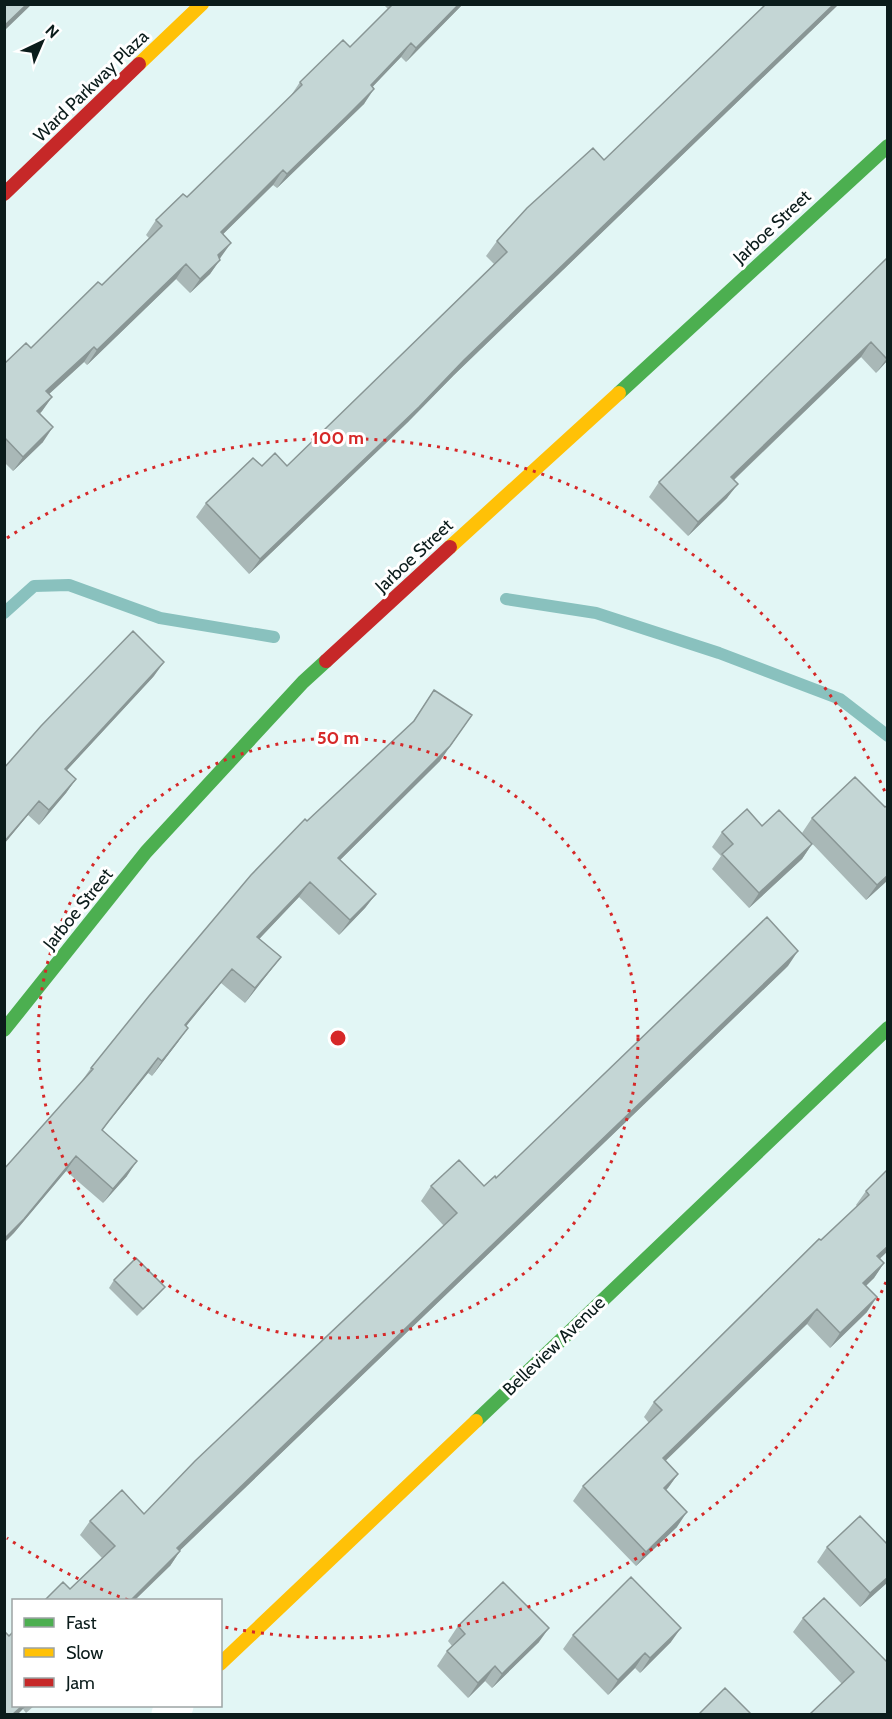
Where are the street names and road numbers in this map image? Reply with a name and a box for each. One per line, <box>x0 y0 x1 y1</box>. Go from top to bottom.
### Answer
street label: Ward Parkway Plaza <box>29 25 153 147</box>
street label: Jarboe Street <box>728 185 815 269</box>
street label: Jarboe Street <box>370 514 457 598</box>
street label: Jarboe Street <box>38 864 117 955</box>
street label: Belleview Avenue <box>498 1292 610 1400</box>

